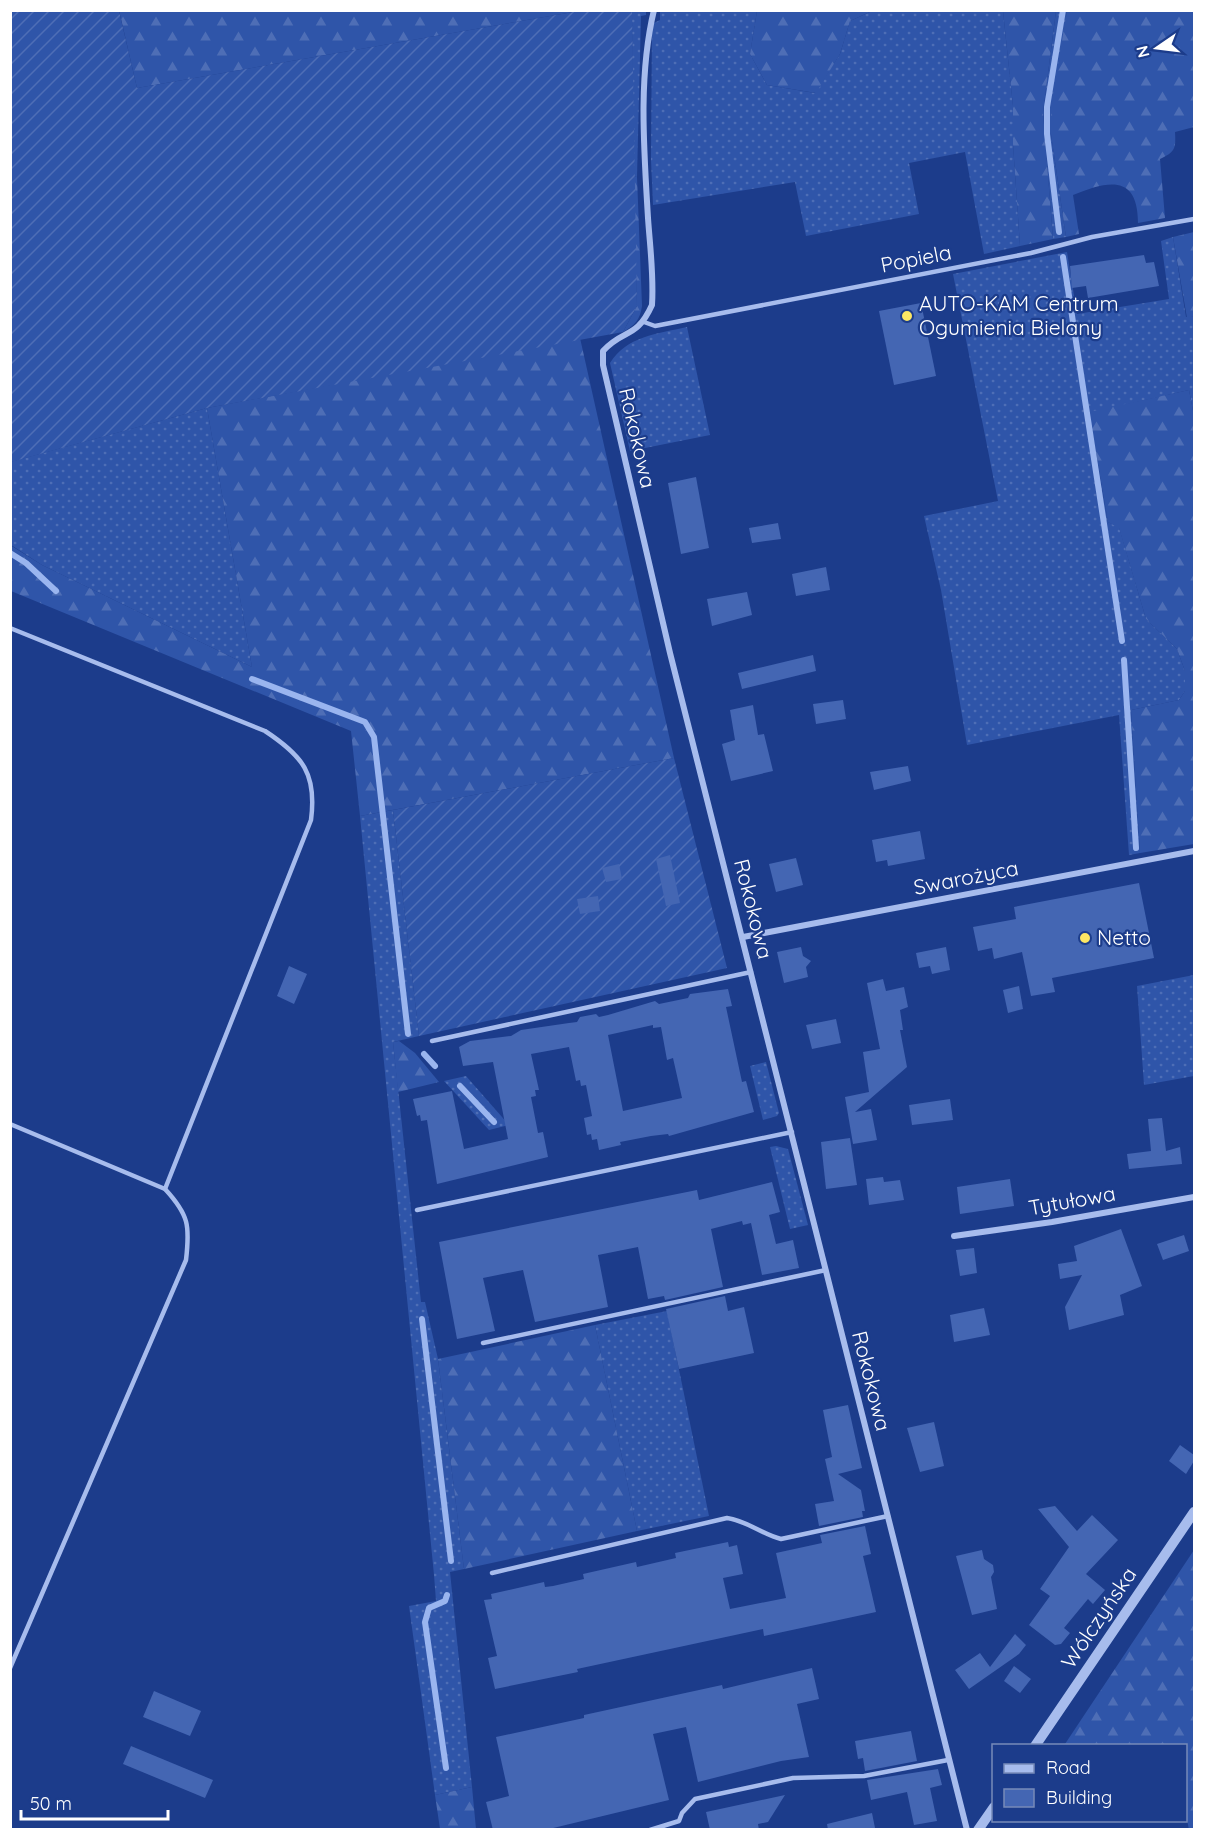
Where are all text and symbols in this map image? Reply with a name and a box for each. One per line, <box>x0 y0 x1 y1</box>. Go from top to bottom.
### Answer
north arrow <box>1127 18 1187 78</box>
text: N <box>1131 44 1154 60</box>
street label: Popiela <box>878 238 953 278</box>
place label: AUTO-KAM Centrum Ogumienia Bielany <box>919 290 1119 340</box>
marker: AUTO-KAM Centrum Ogumienia Bielany <box>900 309 914 323</box>
street label: Rokokowa <box>614 385 662 490</box>
street label: Swarożyca <box>911 854 1020 900</box>
street label: Rokokowa <box>729 856 779 961</box>
place label: Netto <box>1097 924 1151 950</box>
marker: Netto <box>1078 931 1092 945</box>
street label: Tytułowa <box>1026 1180 1117 1220</box>
street label: Rokokowa <box>847 1328 897 1433</box>
street label: Wólczyńska <box>1055 1562 1141 1673</box>
legend <box>992 1744 1187 1822</box>
text: Road <box>1046 1756 1091 1779</box>
scale bar <box>21 1783 168 1821</box>
text: Building <box>1046 1786 1112 1809</box>
text: 50 m <box>30 1792 72 1815</box>

